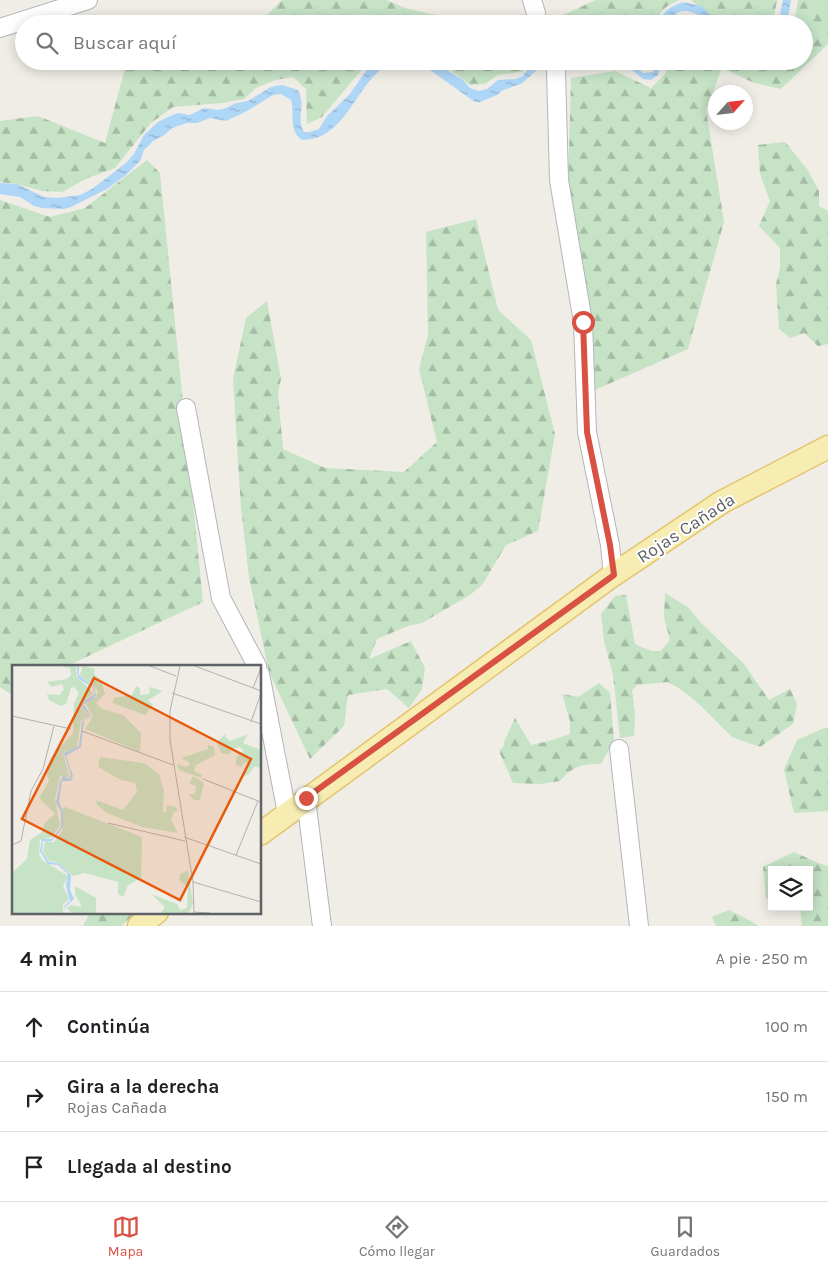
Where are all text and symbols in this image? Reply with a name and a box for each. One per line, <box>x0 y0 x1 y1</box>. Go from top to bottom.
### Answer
search box <box>15 15 813 70</box>
icon: search <box>33 29 61 57</box>
text: Buscar aquí <box>73 32 177 54</box>
north arrow <box>708 85 753 130</box>
route start <box>572 311 595 334</box>
street label: Rojas Cañada <box>633 488 739 568</box>
inset map <box>12 665 261 914</box>
route end <box>295 787 318 810</box>
map controls <box>768 866 813 911</box>
button: layers <box>768 866 813 911</box>
text: 4 min <box>20 947 78 971</box>
text: A pie · 250 m <box>716 949 808 968</box>
icon: ahead <box>20 1013 48 1041</box>
text: Continúa <box>67 1016 150 1038</box>
text: 100 m <box>765 1017 808 1036</box>
text: Gira a la derecha <box>67 1076 219 1098</box>
icon: right <box>20 1083 48 1111</box>
text: 150 m <box>765 1087 808 1106</box>
text: Rojas Cañada <box>67 1098 167 1117</box>
icon: arrive <box>20 1153 48 1181</box>
text: Llegada al destino <box>67 1156 232 1178</box>
tab: Mapa <box>108 1213 143 1260</box>
tab: Cómo llegar <box>359 1213 435 1260</box>
tab: Guardados <box>651 1213 720 1260</box>

